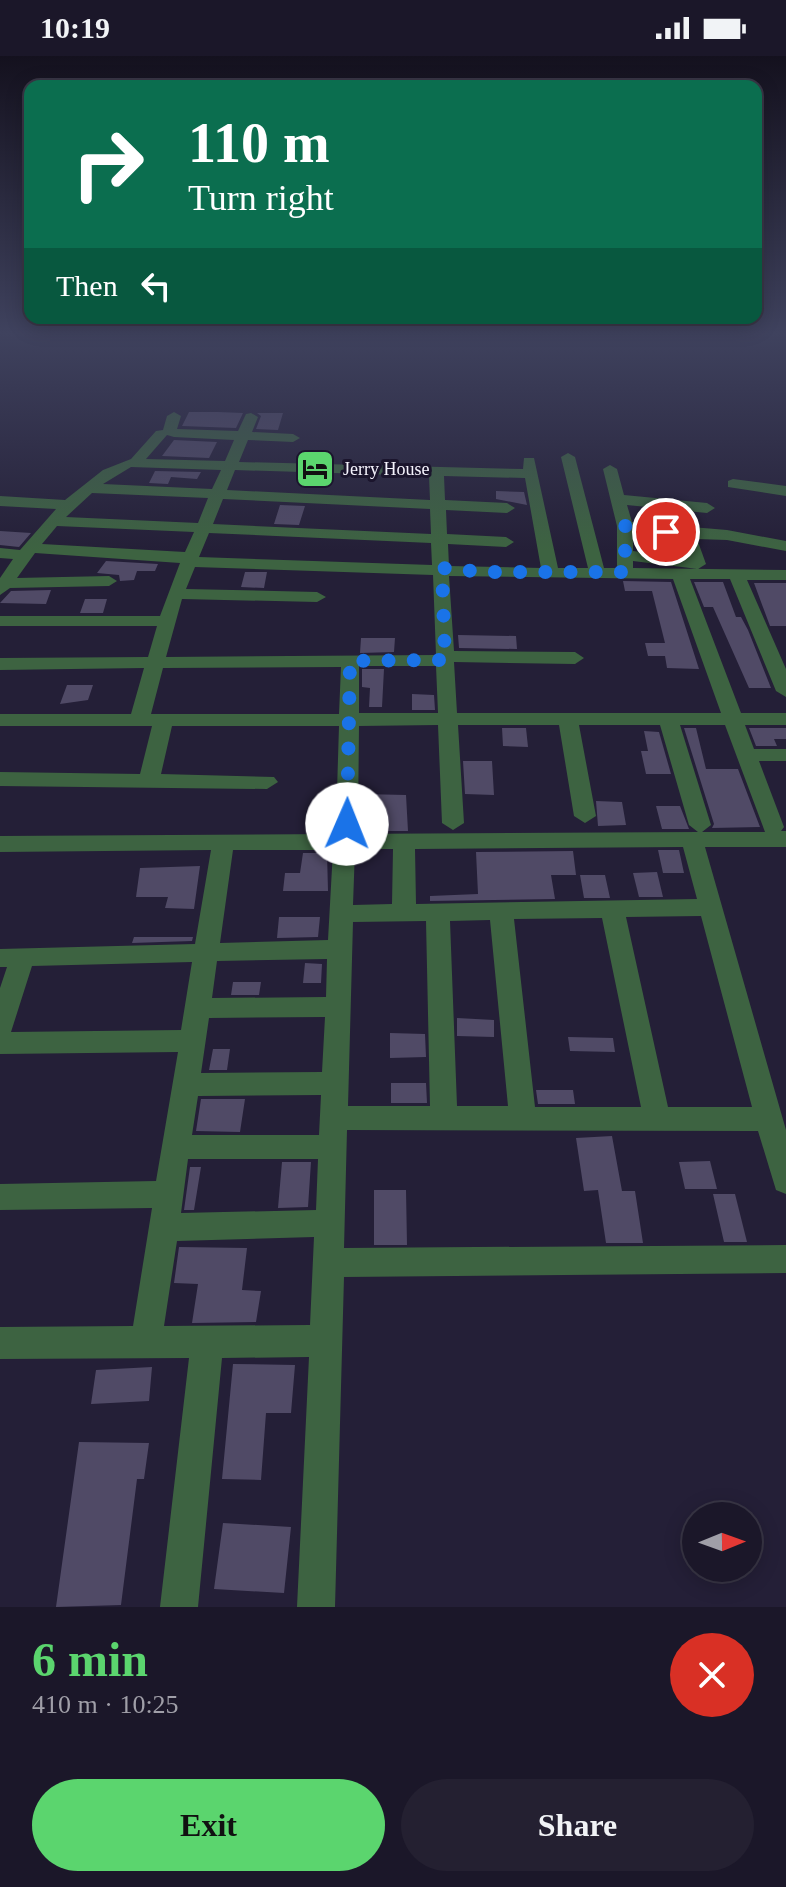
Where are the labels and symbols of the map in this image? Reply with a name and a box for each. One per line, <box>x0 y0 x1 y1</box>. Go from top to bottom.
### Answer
hotel icon: Jerry House <box>294 448 336 490</box>
place label: Jerry House <box>343 459 429 479</box>
pin <box>632 498 700 566</box>
position arrow <box>305 782 389 866</box>
north arrow <box>682 1502 762 1582</box>

